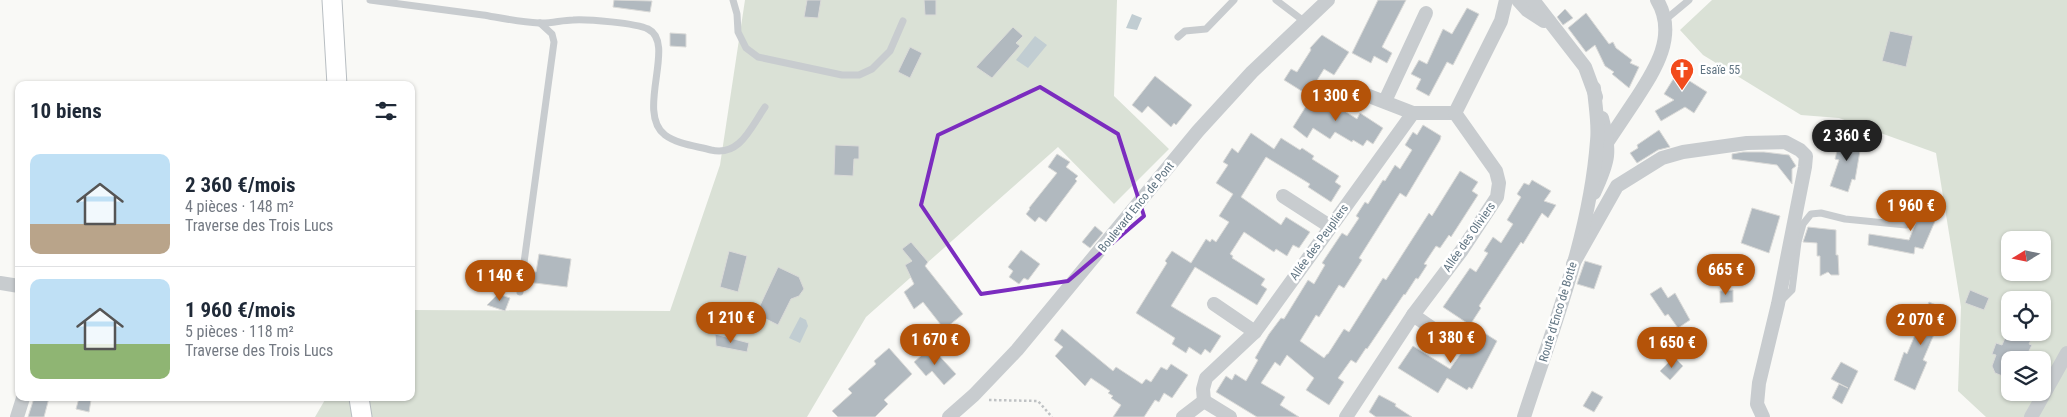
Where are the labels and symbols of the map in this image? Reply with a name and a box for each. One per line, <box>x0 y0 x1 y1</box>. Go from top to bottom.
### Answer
church icon: Esaïe 55 <box>1669 57 1695 91</box>
place label: Esaïe 55 <box>1700 63 1740 77</box>
pin: 1 300 € <box>1290 80 1382 122</box>
pin: 2 360 € <box>1801 120 1893 162</box>
street label: Boulevard Enco de Pont <box>1095 159 1177 255</box>
pin: 1 960 € <box>1865 190 1957 232</box>
street label: Allée des Oliviers <box>1440 200 1498 274</box>
street label: Allée des Peupliers <box>1287 201 1351 283</box>
north arrow <box>2001 231 2051 281</box>
pin: 665 € <box>1691 254 1761 296</box>
pin: 1 140 € <box>454 260 546 302</box>
street label: Route d'Enco de Botte <box>1536 260 1580 364</box>
pin: 1 210 € <box>685 302 777 344</box>
pin: 2 070 € <box>1875 304 1967 346</box>
pin: 1 380 € <box>1405 322 1497 364</box>
pin: 1 670 € <box>889 324 981 366</box>
pin: 1 650 € <box>1626 326 1718 369</box>

